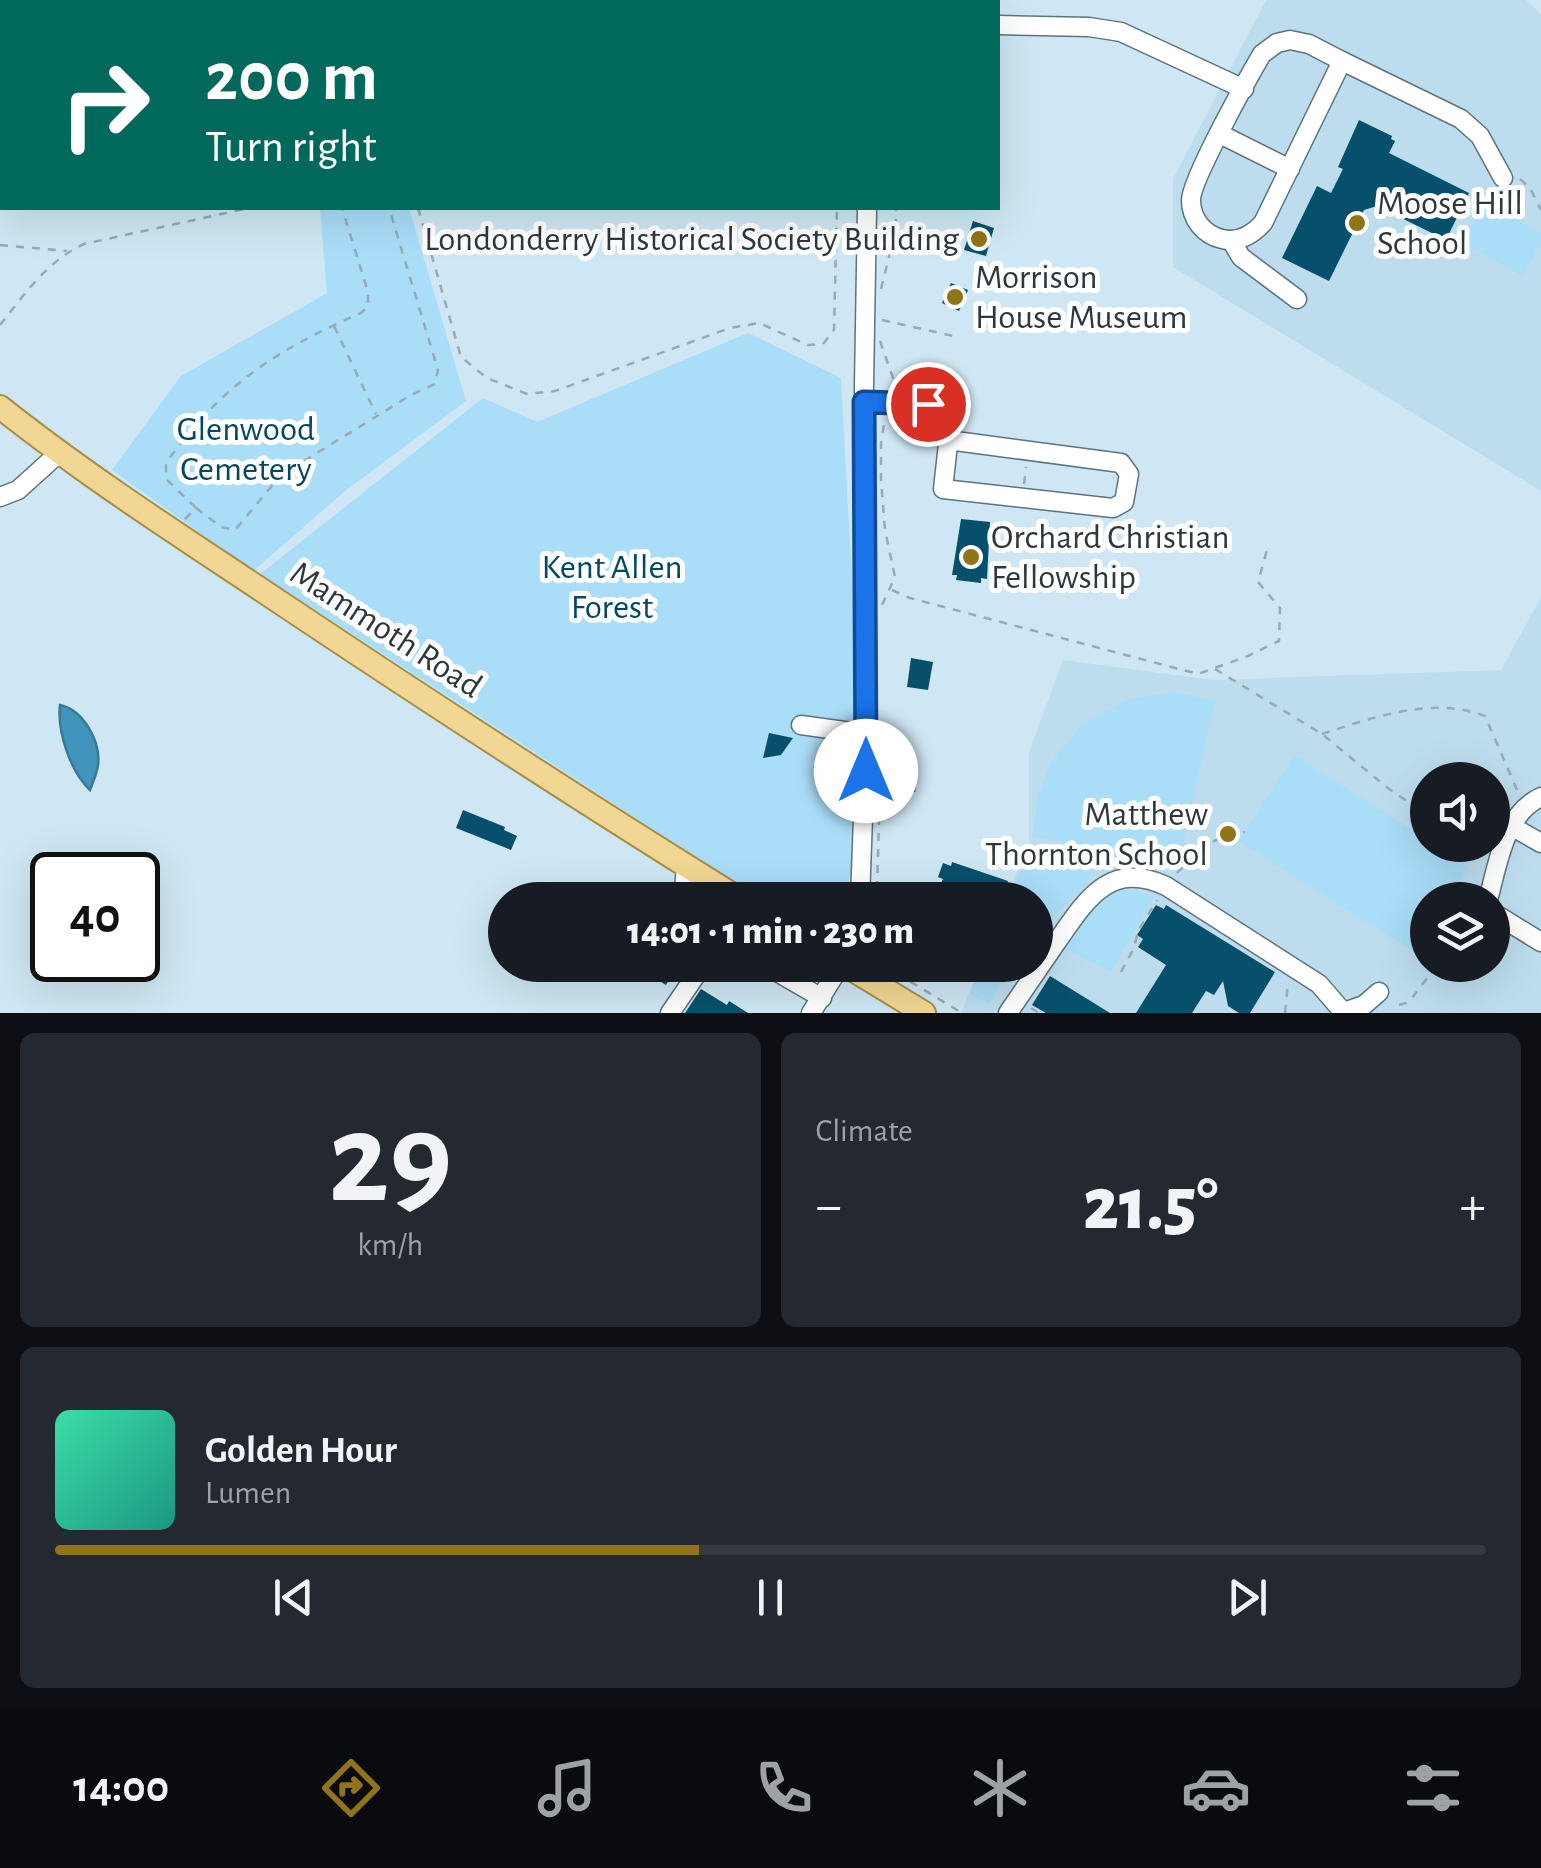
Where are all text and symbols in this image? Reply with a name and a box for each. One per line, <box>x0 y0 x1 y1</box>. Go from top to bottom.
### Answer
icon: right <box>40 40 170 170</box>
text: 200 m <box>205 43 378 113</box>
text: Turn right <box>205 125 377 170</box>
place label: Moose Hill School <box>1377 186 1523 261</box>
marker: Moose Hill School <box>1346 212 1368 234</box>
place label: Londonderry Historical Society Building <box>424 222 959 257</box>
marker: Londonderry Historical Society Building <box>968 228 990 250</box>
place label: Morrison House Museum <box>975 260 1188 335</box>
marker: Morrison House Museum <box>944 286 966 308</box>
pin <box>886 362 971 447</box>
icon: arrive <box>901 377 956 432</box>
park label: Glenwood Cemetery <box>177 412 315 487</box>
place label: Orchard Christian Fellowship <box>991 520 1229 595</box>
marker: Orchard Christian Fellowship <box>960 546 982 568</box>
park label: Kent Allen Forest <box>541 550 683 625</box>
street label: Mammoth Road <box>284 555 488 705</box>
position arrow <box>814 719 918 823</box>
map controls <box>1410 762 1510 982</box>
button: sound <box>1410 762 1510 862</box>
place label: Matthew Thornton School <box>985 797 1208 872</box>
marker: Matthew Thornton School <box>1217 823 1239 845</box>
speed limit sign: 40 <box>30 852 160 982</box>
button: layers <box>1410 882 1510 982</box>
text: 14:01 · 1 min · 230 m <box>627 913 914 951</box>
text: 29 <box>328 1096 452 1226</box>
text: Climate <box>816 1115 913 1147</box>
text: 21.5° <box>1083 1168 1218 1243</box>
text: − <box>816 1179 842 1234</box>
text: + <box>1460 1179 1486 1234</box>
text: km/h <box>357 1229 423 1261</box>
text: Golden Hour <box>205 1432 397 1470</box>
text: Lumen <box>205 1477 291 1509</box>
icon: previous <box>266 1570 321 1625</box>
icon: pause <box>743 1570 798 1625</box>
icon: next <box>1220 1570 1275 1625</box>
icon: directions <box>316 1753 386 1823</box>
icon: music <box>532 1753 602 1823</box>
icon: phone <box>749 1753 819 1823</box>
icon: climate <box>965 1753 1035 1823</box>
icon: car <box>1181 1753 1251 1823</box>
icon: filters <box>1398 1753 1468 1823</box>
text: 14:00 <box>73 1765 169 1810</box>

